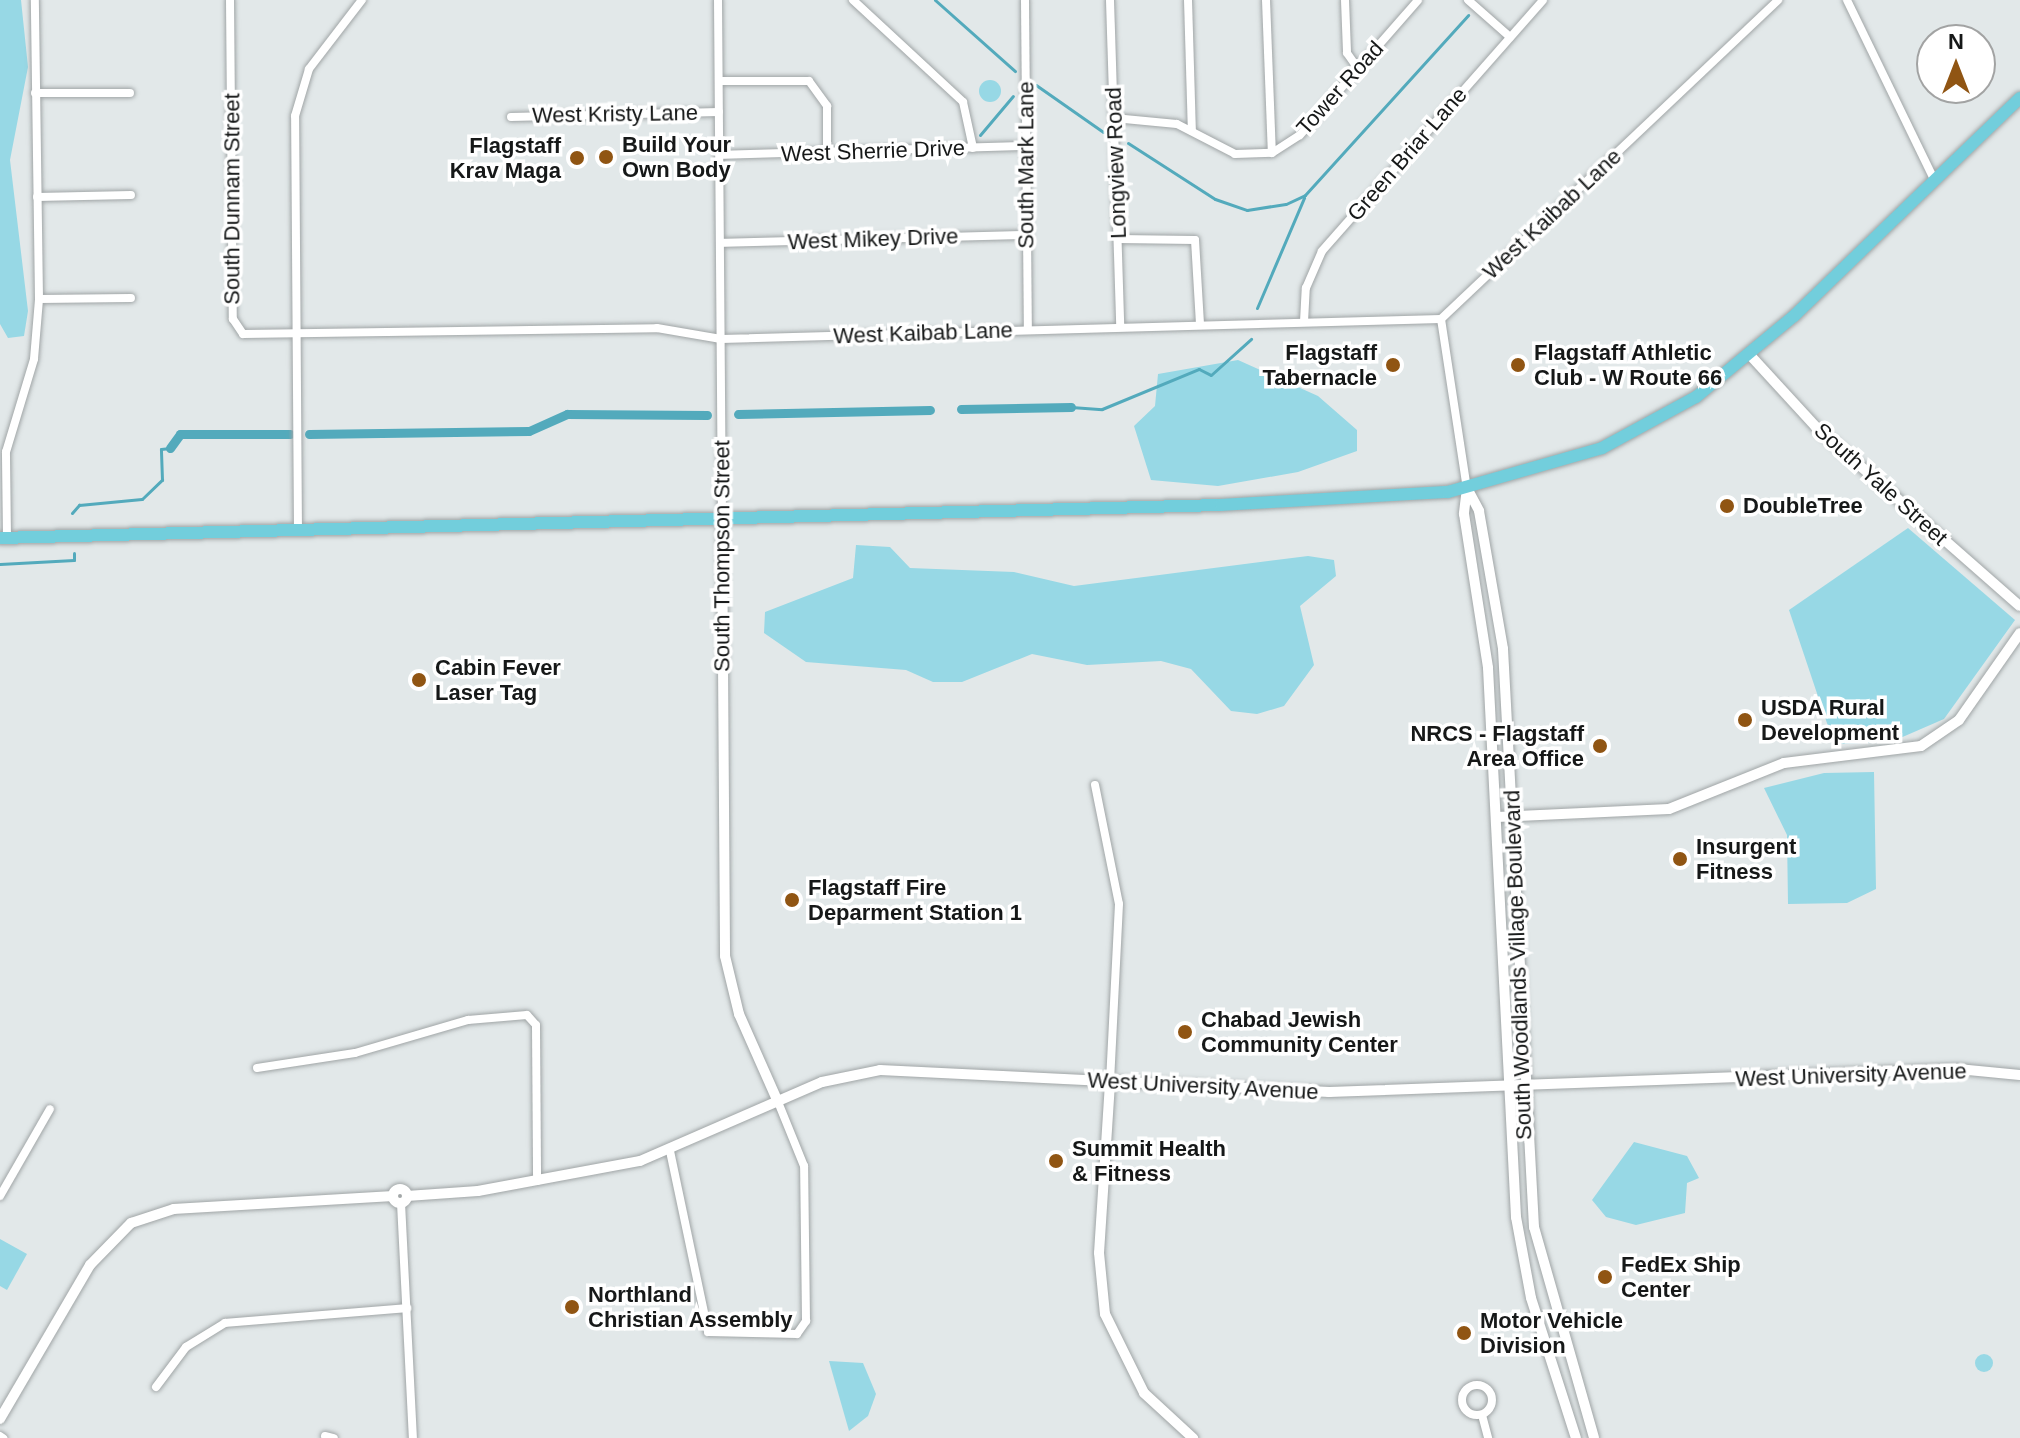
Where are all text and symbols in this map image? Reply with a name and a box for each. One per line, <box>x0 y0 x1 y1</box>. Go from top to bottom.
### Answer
north arrow <box>1916 24 1996 104</box>
text: N <box>1948 29 1964 54</box>
street label: Tower Road <box>1291 36 1389 140</box>
street label: South Mark Lane <box>1013 81 1039 249</box>
street label: Green Briar Lane <box>1342 82 1472 226</box>
street label: Longview Road <box>1100 87 1132 239</box>
street label: South Dunnam Street <box>219 93 245 305</box>
street label: West Kristy Lane <box>532 99 698 129</box>
place label: Build Your Own Body <box>622 131 732 182</box>
place label: Flagstaff Krav Maga <box>450 132 561 184</box>
street label: West Sherrie Drive <box>780 135 966 167</box>
street label: West Kaibab Lane <box>1477 143 1627 285</box>
marker: Build Your Own Body <box>597 148 615 166</box>
marker: Flagstaff Krav Maga <box>568 149 586 167</box>
street label: West Mikey Drive <box>787 223 959 255</box>
street label: West Kaibab Lane <box>833 317 1013 349</box>
place label: Flagstaff Tabernacle <box>1262 339 1377 390</box>
place label: Flagstaff Athletic Club - W Route 66 <box>1534 339 1722 390</box>
marker: Flagstaff Tabernacle <box>1384 356 1402 374</box>
marker: Flagstaff Athletic Club - W Route 66 <box>1509 356 1527 374</box>
street label: South Yale Street <box>1809 417 1953 551</box>
street label: South Thompson Street <box>709 440 735 672</box>
place label: DoubleTree <box>1743 493 1863 519</box>
marker: DoubleTree <box>1718 497 1736 515</box>
place label: Cabin Fever Laser Tag <box>435 654 561 706</box>
marker: Cabin Fever Laser Tag <box>410 671 428 689</box>
place label: USDA Rural Development <box>1761 694 1899 746</box>
marker: USDA Rural Development <box>1736 711 1754 729</box>
place label: NRCS - Flagstaff Area Office <box>1410 720 1584 772</box>
marker: NRCS - Flagstaff Area Office <box>1591 737 1609 755</box>
street label: South Woodlands Village Boulevard <box>1499 790 1537 1140</box>
place label: Insurgent Fitness <box>1696 833 1796 884</box>
marker: Insurgent Fitness <box>1671 850 1689 868</box>
place label: Flagstaff Fire Deparment Station 1 <box>808 874 1022 926</box>
marker: Flagstaff Fire Deparment Station 1 <box>783 891 801 909</box>
place label: Chabad Jewish Community Center <box>1201 1006 1398 1058</box>
marker: Chabad Jewish Community Center <box>1176 1023 1194 1041</box>
street label: West University Avenue <box>1734 1058 1968 1092</box>
street label: West University Avenue <box>1086 1067 1320 1105</box>
place label: Summit Health & Fitness <box>1072 1135 1226 1186</box>
marker: Summit Health & Fitness <box>1047 1152 1065 1170</box>
place label: FedEx Ship Center <box>1621 1251 1741 1302</box>
marker: FedEx Ship Center <box>1596 1268 1614 1286</box>
place label: Northland Christian Assembly <box>588 1281 793 1332</box>
marker: Northland Christian Assembly <box>563 1298 581 1316</box>
place label: Motor Vehicle Division <box>1480 1307 1623 1358</box>
marker: Motor Vehicle Division <box>1455 1324 1473 1342</box>

